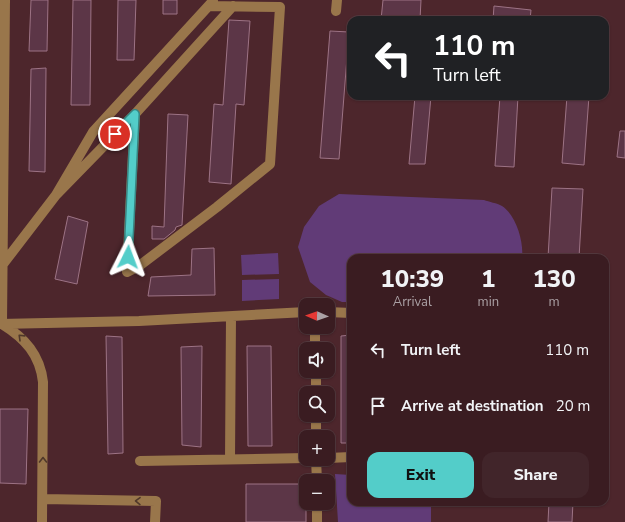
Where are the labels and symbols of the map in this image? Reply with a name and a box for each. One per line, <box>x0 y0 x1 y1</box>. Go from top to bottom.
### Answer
pin <box>98 117 132 151</box>
position arrow <box>107 236 149 278</box>
north arrow <box>299 298 335 334</box>
one-way arrow <box>18 334 26 342</box>
one-way arrow <box>39 457 47 463</box>
one-way arrow <box>135 497 141 505</box>

